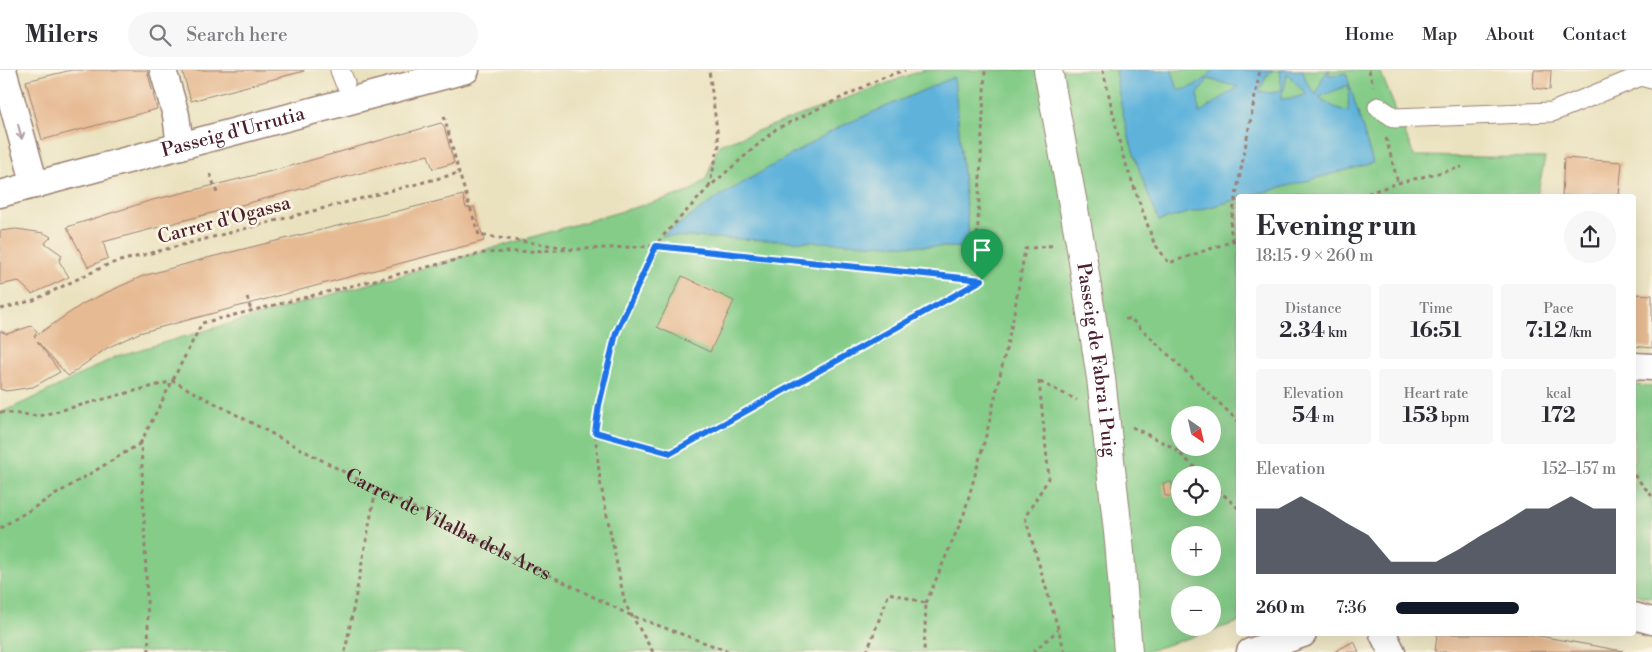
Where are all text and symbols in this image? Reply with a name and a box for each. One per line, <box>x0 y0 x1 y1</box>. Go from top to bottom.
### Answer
search box <box>128 12 478 57</box>
text: Milers <box>25 20 98 50</box>
icon: search <box>146 21 174 49</box>
text: Search here <box>186 23 288 47</box>
text: Home <box>1345 23 1394 46</box>
text: Map <box>1422 23 1458 46</box>
text: About <box>1486 23 1535 46</box>
text: Contact <box>1563 23 1627 46</box>
street label: Passeig d'Urrutia <box>159 101 308 163</box>
one-way arrow <box>15 123 25 139</box>
street label: Carrer d'Ogassa <box>155 191 293 249</box>
text: Evening run <box>1256 209 1417 244</box>
button: share <box>1564 211 1616 263</box>
pin <box>961 229 1003 280</box>
icon: arrive <box>968 236 996 264</box>
text: 18:15 · 9 × 260 m <box>1256 246 1373 266</box>
street label: Passeig de Fabra i Puig <box>1071 261 1122 458</box>
text: Distance <box>1285 300 1342 318</box>
text: Time <box>1419 300 1453 318</box>
text: Pace <box>1544 300 1574 318</box>
text: 2.34 <box>1279 318 1325 344</box>
text: 16:51 <box>1410 318 1462 344</box>
text: 7:12 <box>1525 318 1567 344</box>
text: km <box>1325 324 1348 342</box>
text: /km <box>1567 324 1592 342</box>
text: Elevation <box>1283 385 1344 403</box>
text: Heart rate <box>1404 385 1468 403</box>
text: kcal <box>1546 385 1571 403</box>
text: 54 <box>1292 403 1319 429</box>
text: 153 <box>1403 403 1438 429</box>
text: 172 <box>1542 403 1576 429</box>
north arrow <box>1171 406 1221 456</box>
map controls <box>1171 406 1221 636</box>
text: m <box>1319 409 1335 427</box>
text: bpm <box>1438 409 1469 427</box>
text: Elevation <box>1256 459 1325 479</box>
text: 152–157 m <box>1542 459 1616 479</box>
street label: Carrer de Vilalba dels Arcs <box>341 463 555 586</box>
button: locate <box>1171 466 1221 516</box>
button: + <box>1171 526 1221 576</box>
button: − <box>1171 586 1221 636</box>
text: 260 m <box>1256 598 1305 618</box>
text: 7:36 <box>1336 598 1366 618</box>

